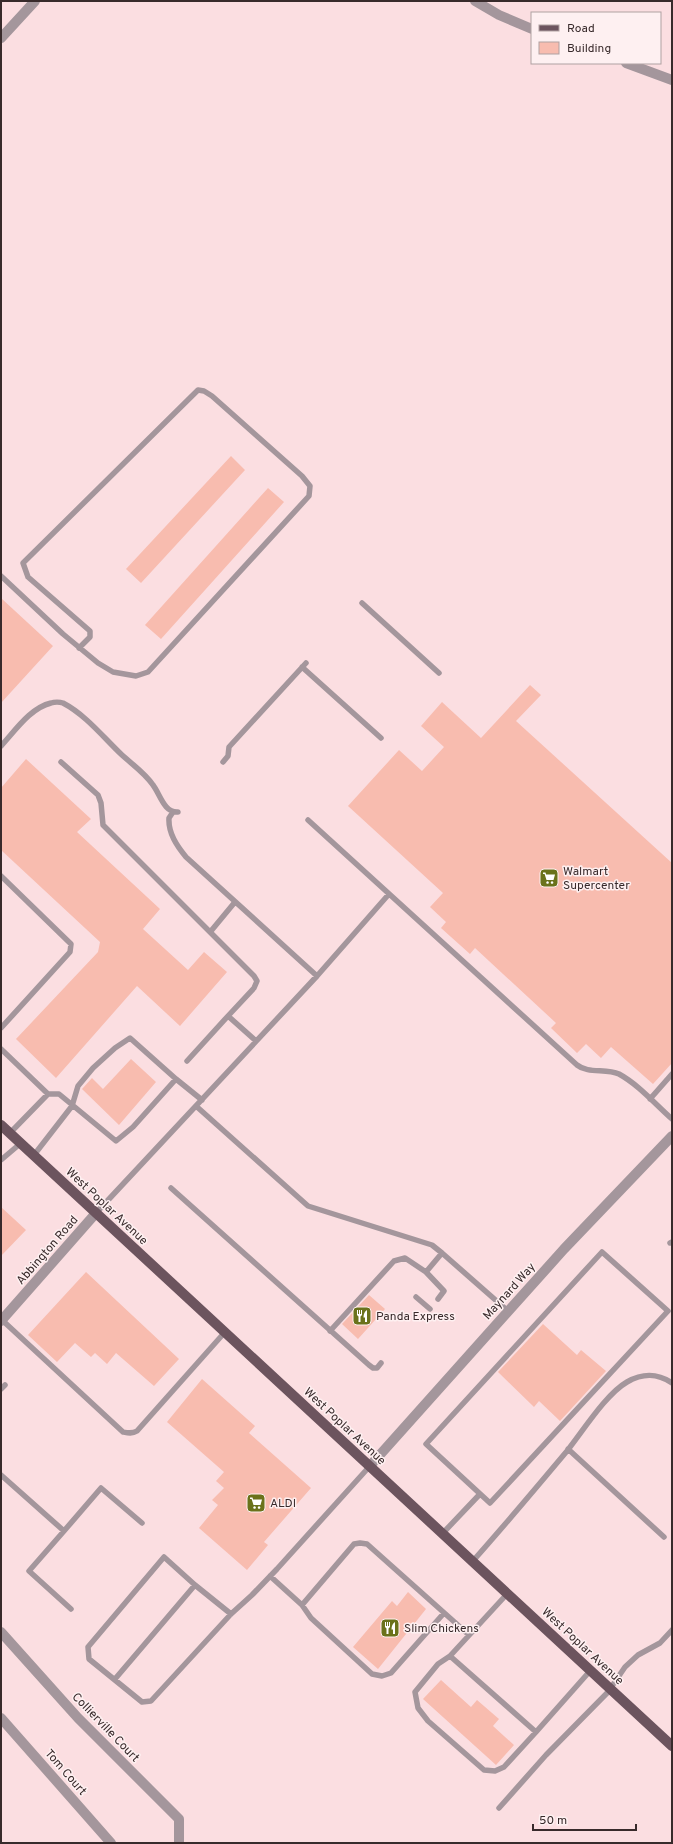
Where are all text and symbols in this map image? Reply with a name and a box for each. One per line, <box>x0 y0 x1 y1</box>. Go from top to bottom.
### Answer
legend <box>531 12 661 64</box>
text: Road <box>567 21 595 37</box>
text: Building <box>567 41 611 57</box>
place label: Walmart Supercenter <box>563 864 630 894</box>
supermarket icon: Walmart Supercenter <box>538 867 560 889</box>
street label: West Poplar Avenue <box>62 1164 151 1249</box>
street label: Abbington Road <box>13 1213 82 1289</box>
street label: Maynard Way <box>480 1260 540 1324</box>
restaurant icon: Panda Express <box>351 1305 373 1327</box>
place label: Panda Express <box>376 1309 455 1325</box>
street label: West Poplar Avenue <box>300 1384 389 1469</box>
supermarket icon: ALDI <box>245 1492 267 1514</box>
place label: ALDI <box>270 1496 296 1512</box>
street label: West Poplar Avenue <box>538 1604 627 1689</box>
restaurant icon: Slim Chickens <box>379 1617 401 1639</box>
place label: Slim Chickens <box>404 1621 479 1637</box>
street label: Collierville Court <box>68 1690 143 1766</box>
street label: Tom Court <box>41 1746 90 1799</box>
scale bar <box>533 1806 636 1832</box>
text: 50 m <box>539 1813 567 1829</box>

